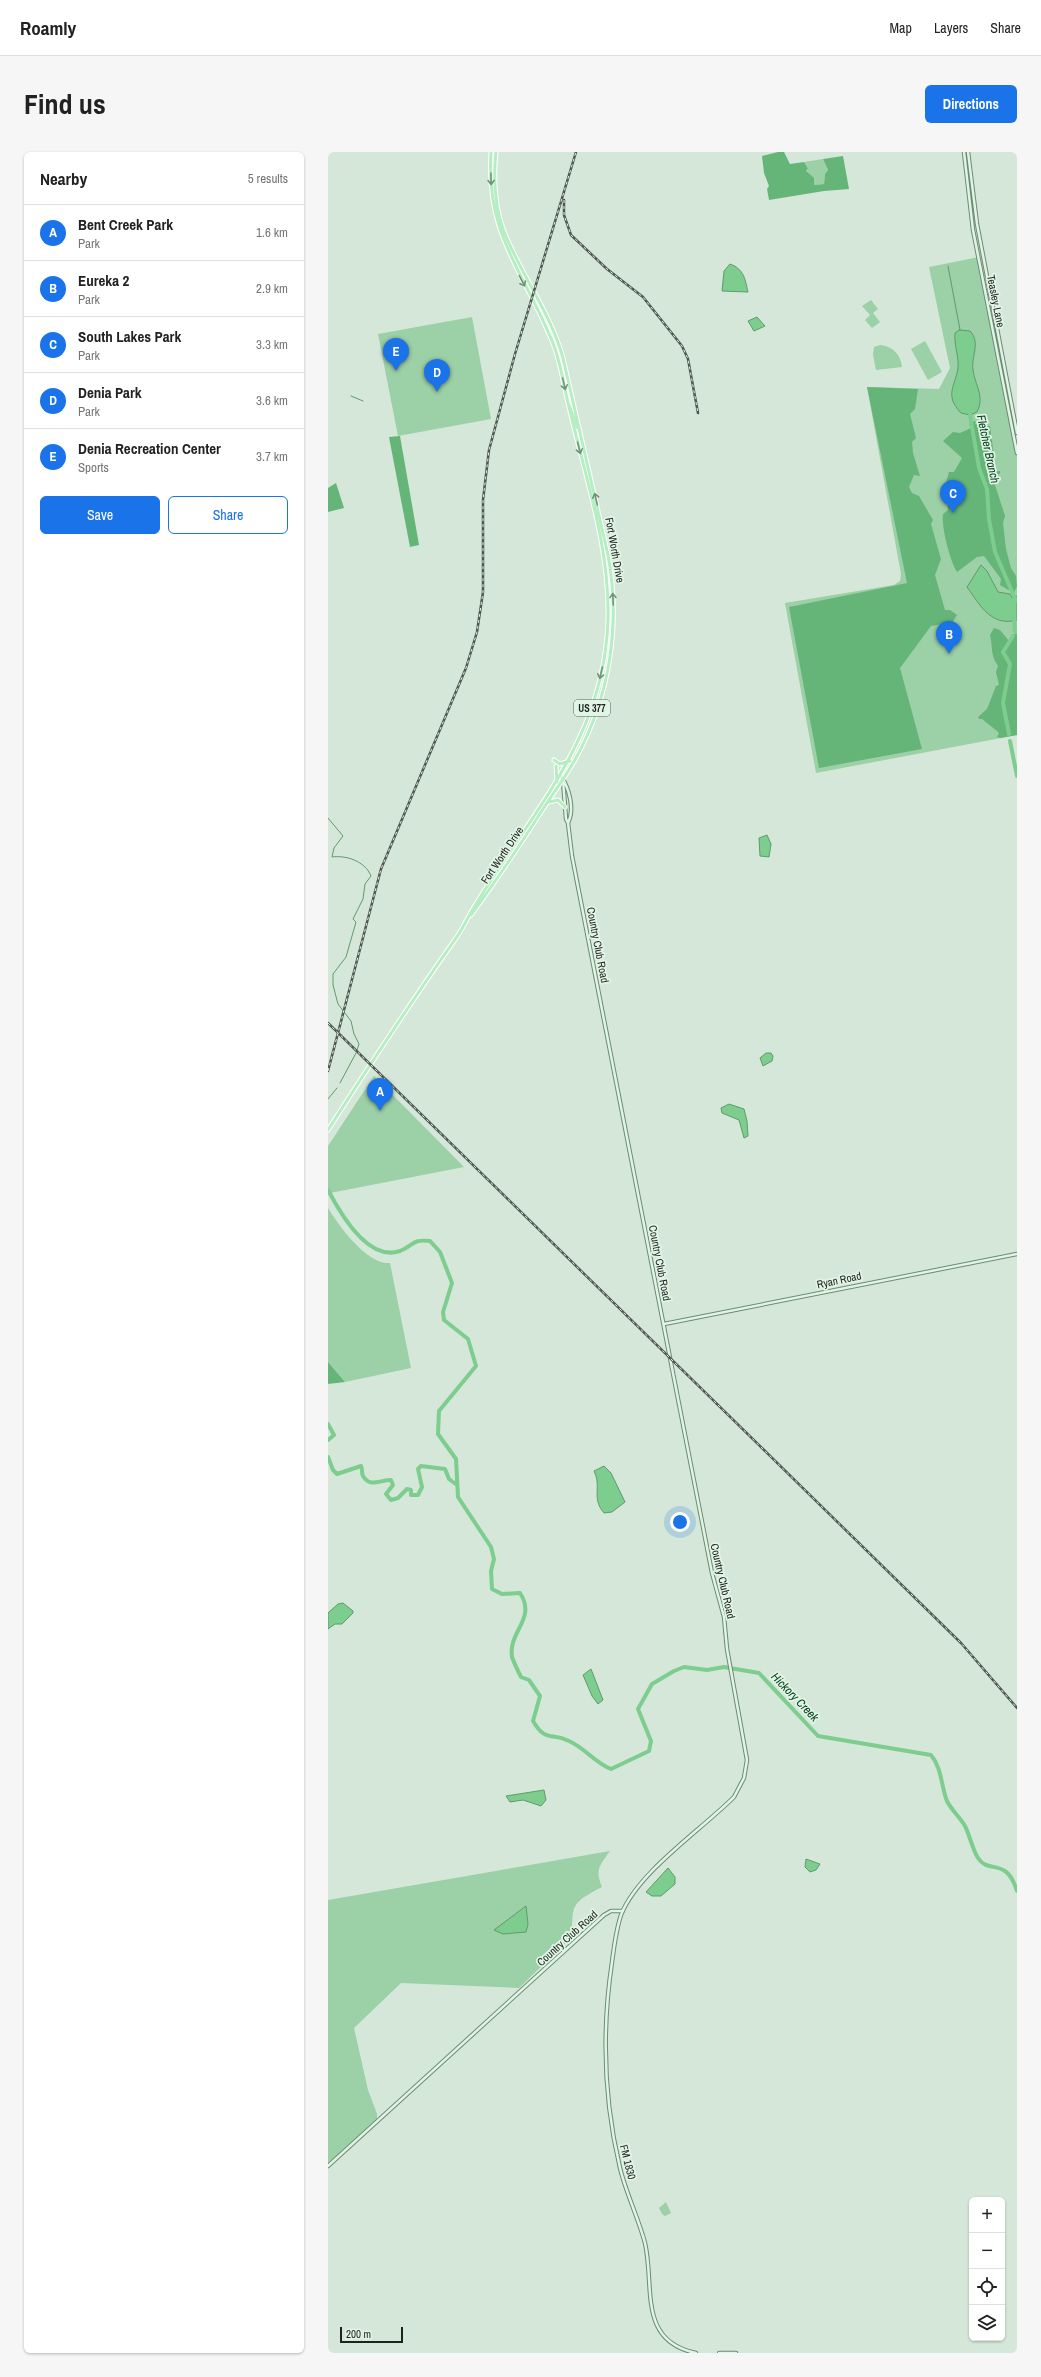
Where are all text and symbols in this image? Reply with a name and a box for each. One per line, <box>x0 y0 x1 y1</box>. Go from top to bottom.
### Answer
text: Roamly <box>20 15 76 41</box>
text: Map <box>890 19 912 37</box>
text: Layers <box>934 19 968 37</box>
text: Share <box>990 19 1021 37</box>
text: Find us <box>24 85 106 123</box>
button: Directions <box>925 85 1017 123</box>
text: Nearby <box>40 167 87 190</box>
text: 5 results <box>248 170 288 187</box>
one-way arrow <box>487 173 495 186</box>
text: Bent Creek Park <box>78 214 173 235</box>
text: A <box>49 224 57 241</box>
text: 1.6 km <box>256 224 288 241</box>
text: Park <box>78 235 100 252</box>
text: Eureka 2 <box>78 270 129 291</box>
street label: Teasley Lane <box>984 274 1008 328</box>
one-way arrow <box>519 275 526 287</box>
text: B <box>49 280 57 297</box>
text: 2.9 km <box>256 280 288 297</box>
text: Park <box>78 291 100 308</box>
text: South Lakes Park <box>78 326 181 347</box>
text: C <box>49 336 57 353</box>
text: 3.3 km <box>256 336 288 353</box>
pin: E <box>383 338 409 371</box>
text: Park <box>78 347 100 364</box>
pin: D <box>424 359 450 392</box>
one-way arrow <box>560 377 568 390</box>
text: Denia Park <box>78 382 142 403</box>
text: D <box>49 392 57 409</box>
text: 3.6 km <box>256 392 288 409</box>
text: Park <box>78 403 100 420</box>
water label: Fletcher Branch <box>973 413 1003 485</box>
text: Denia Recreation Center <box>78 438 221 459</box>
one-way arrow <box>575 441 583 454</box>
text: E <box>49 448 57 465</box>
text: 3.7 km <box>256 448 288 465</box>
text: Sports <box>78 459 109 476</box>
pin: C <box>940 480 966 513</box>
one-way arrow <box>591 493 599 506</box>
button: Save <box>40 496 160 534</box>
button: Share <box>168 496 288 534</box>
street label: Fort Worth Drive <box>602 516 628 584</box>
one-way arrow <box>609 593 617 606</box>
pin: B <box>936 621 962 654</box>
one-way arrow <box>597 666 605 679</box>
road number: US 377 <box>574 700 610 716</box>
street label: Fort Worth Drive <box>478 824 526 886</box>
street label: Country Club Road <box>584 906 612 984</box>
pin: A <box>367 1078 393 1111</box>
street label: Country Club Road <box>646 1224 674 1302</box>
street label: Ryan Road <box>815 1268 863 1292</box>
your location <box>670 1512 690 1532</box>
street label: Country Club Road <box>708 1542 738 1620</box>
water label: Hickory Creek <box>768 1669 823 1726</box>
street label: Country Club Road <box>534 1907 600 1969</box>
street label: FM 1830 <box>617 2143 639 2181</box>
map controls <box>969 2197 1005 2341</box>
button: + <box>969 2197 1005 2233</box>
button: − <box>969 2233 1005 2269</box>
button: locate <box>969 2269 1005 2305</box>
button: layers <box>969 2305 1005 2341</box>
scale bar <box>340 2325 403 2344</box>
text: 200 m <box>346 2327 371 2341</box>

